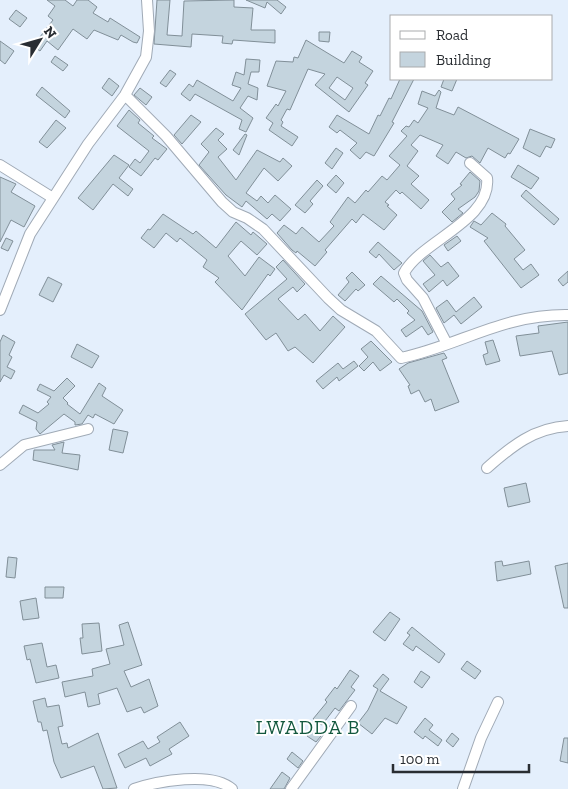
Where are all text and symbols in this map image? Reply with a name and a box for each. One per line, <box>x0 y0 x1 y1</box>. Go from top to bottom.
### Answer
north arrow <box>15 15 65 65</box>
legend <box>390 15 553 80</box>
text: N <box>40 23 60 42</box>
text: Road <box>436 26 469 44</box>
text: Building <box>436 51 491 69</box>
district label: LWADDA B <box>256 715 360 739</box>
scale bar <box>393 742 529 774</box>
text: 100 m <box>400 750 439 768</box>

